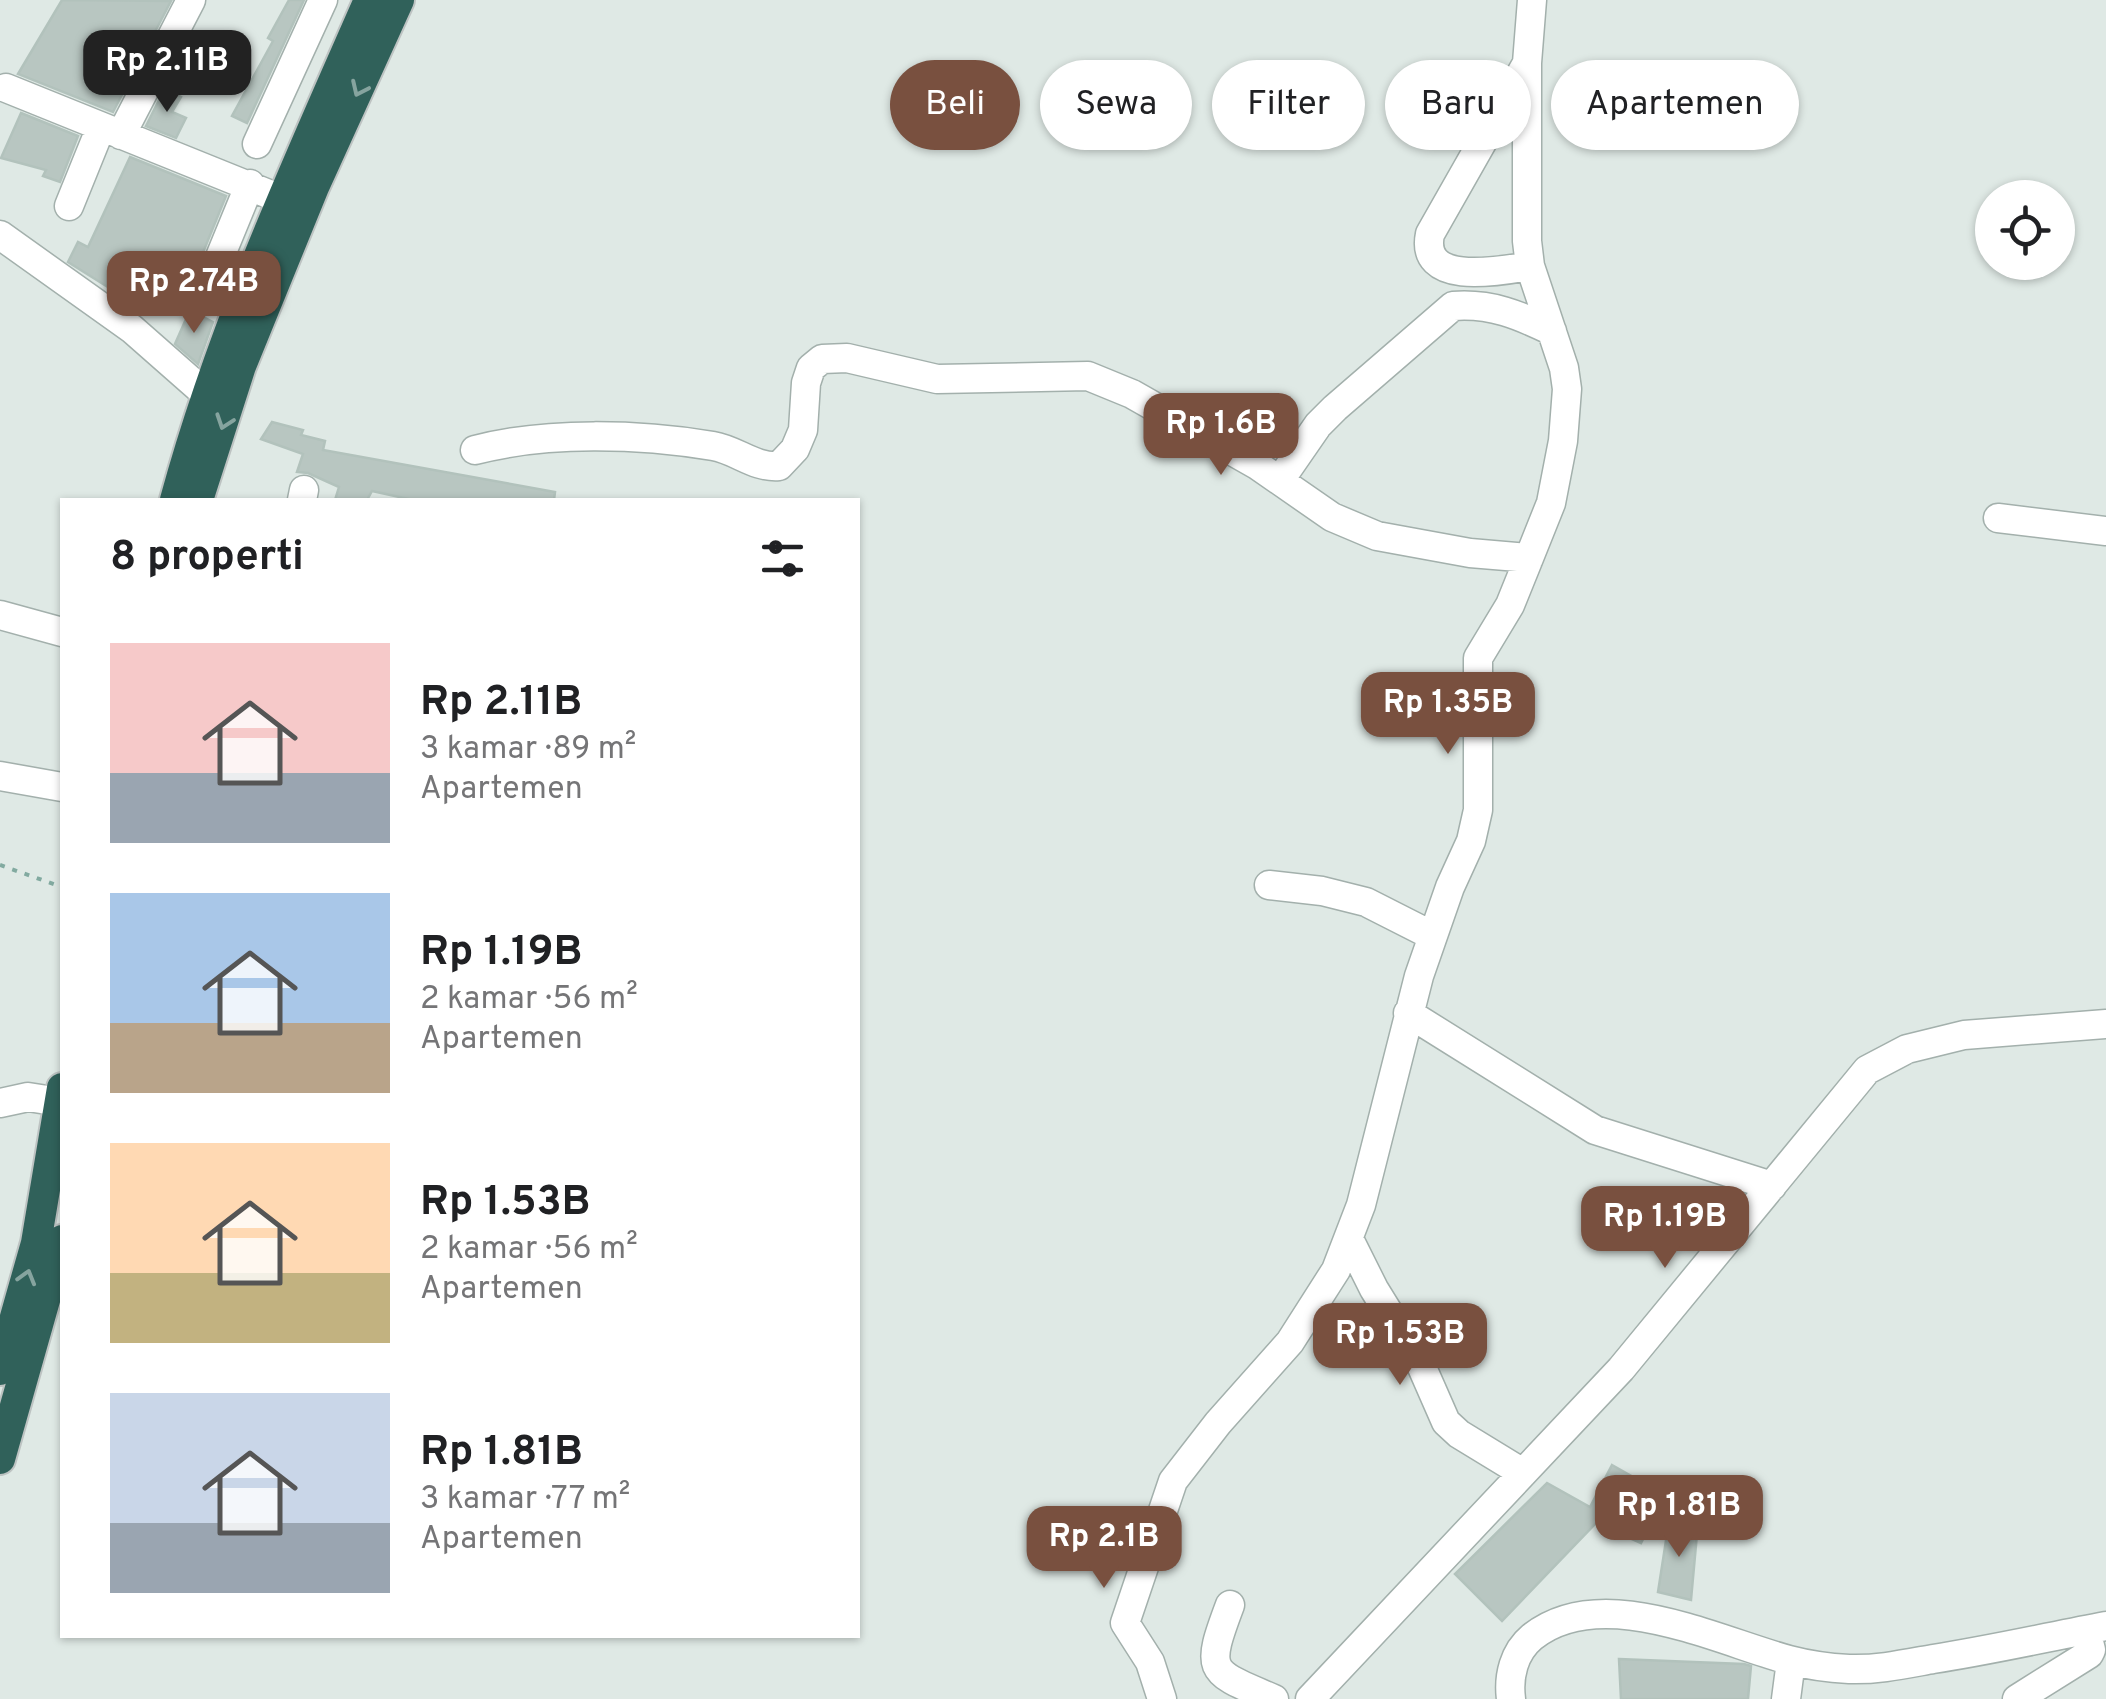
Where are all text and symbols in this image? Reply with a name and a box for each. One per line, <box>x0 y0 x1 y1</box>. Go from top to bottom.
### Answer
pin: Rp 2.11B <box>64 30 270 115</box>
text: Rp 2.11B <box>105 42 229 82</box>
chip: Beli <box>890 60 1020 150</box>
chip: Sewa <box>1040 60 1192 150</box>
chip: Filter <box>1212 60 1365 150</box>
chip: Baru <box>1385 60 1531 150</box>
chip: Apartemen <box>1551 60 1799 150</box>
one-way arrow <box>351 79 371 97</box>
map controls <box>1975 180 2075 280</box>
button: locate <box>1975 180 2075 280</box>
pin: Rp 2.74B <box>91 251 297 336</box>
text: Rp 2.74B <box>129 263 259 303</box>
pin: Rp 1.6B <box>1129 393 1313 478</box>
text: Rp 1.6B <box>1165 405 1277 445</box>
one-way arrow <box>215 413 235 430</box>
icon: filters <box>755 531 810 586</box>
text: 8 properti <box>110 532 304 585</box>
pin: Rp 1.35B <box>1345 672 1551 757</box>
text: Rp 2.11B <box>420 677 582 730</box>
icon: home <box>190 683 310 803</box>
text: Rp 1.35B <box>1383 684 1513 724</box>
text: 3 kamar · 89 m² <box>420 730 636 770</box>
text: Apartemen <box>420 770 583 810</box>
text: Rp 1.19B <box>420 927 583 980</box>
icon: home <box>190 933 310 1053</box>
text: 2 kamar · 56 m² <box>420 980 638 1020</box>
text: Apartemen <box>420 1020 583 1060</box>
text: Rp 1.53B <box>420 1177 591 1230</box>
icon: home <box>190 1183 310 1303</box>
pin: Rp 1.19B <box>1562 1186 1768 1271</box>
text: Rp 1.19B <box>1603 1198 1727 1238</box>
text: 2 kamar · 56 m² <box>420 1230 638 1270</box>
one-way arrow <box>15 1269 36 1286</box>
text: Apartemen <box>420 1270 583 1310</box>
pin: Rp 1.53B <box>1297 1303 1503 1388</box>
text: Rp 1.53B <box>1335 1315 1465 1355</box>
text: Rp 1.81B <box>420 1427 583 1480</box>
icon: home <box>190 1433 310 1553</box>
pin: Rp 1.81B <box>1576 1475 1782 1560</box>
text: 3 kamar · 77 m² <box>420 1480 630 1520</box>
text: Rp 1.81B <box>1617 1487 1741 1527</box>
pin: Rp 2.1B <box>1012 1506 1196 1591</box>
text: Rp 2.1B <box>1049 1518 1159 1558</box>
text: Apartemen <box>420 1520 583 1560</box>

